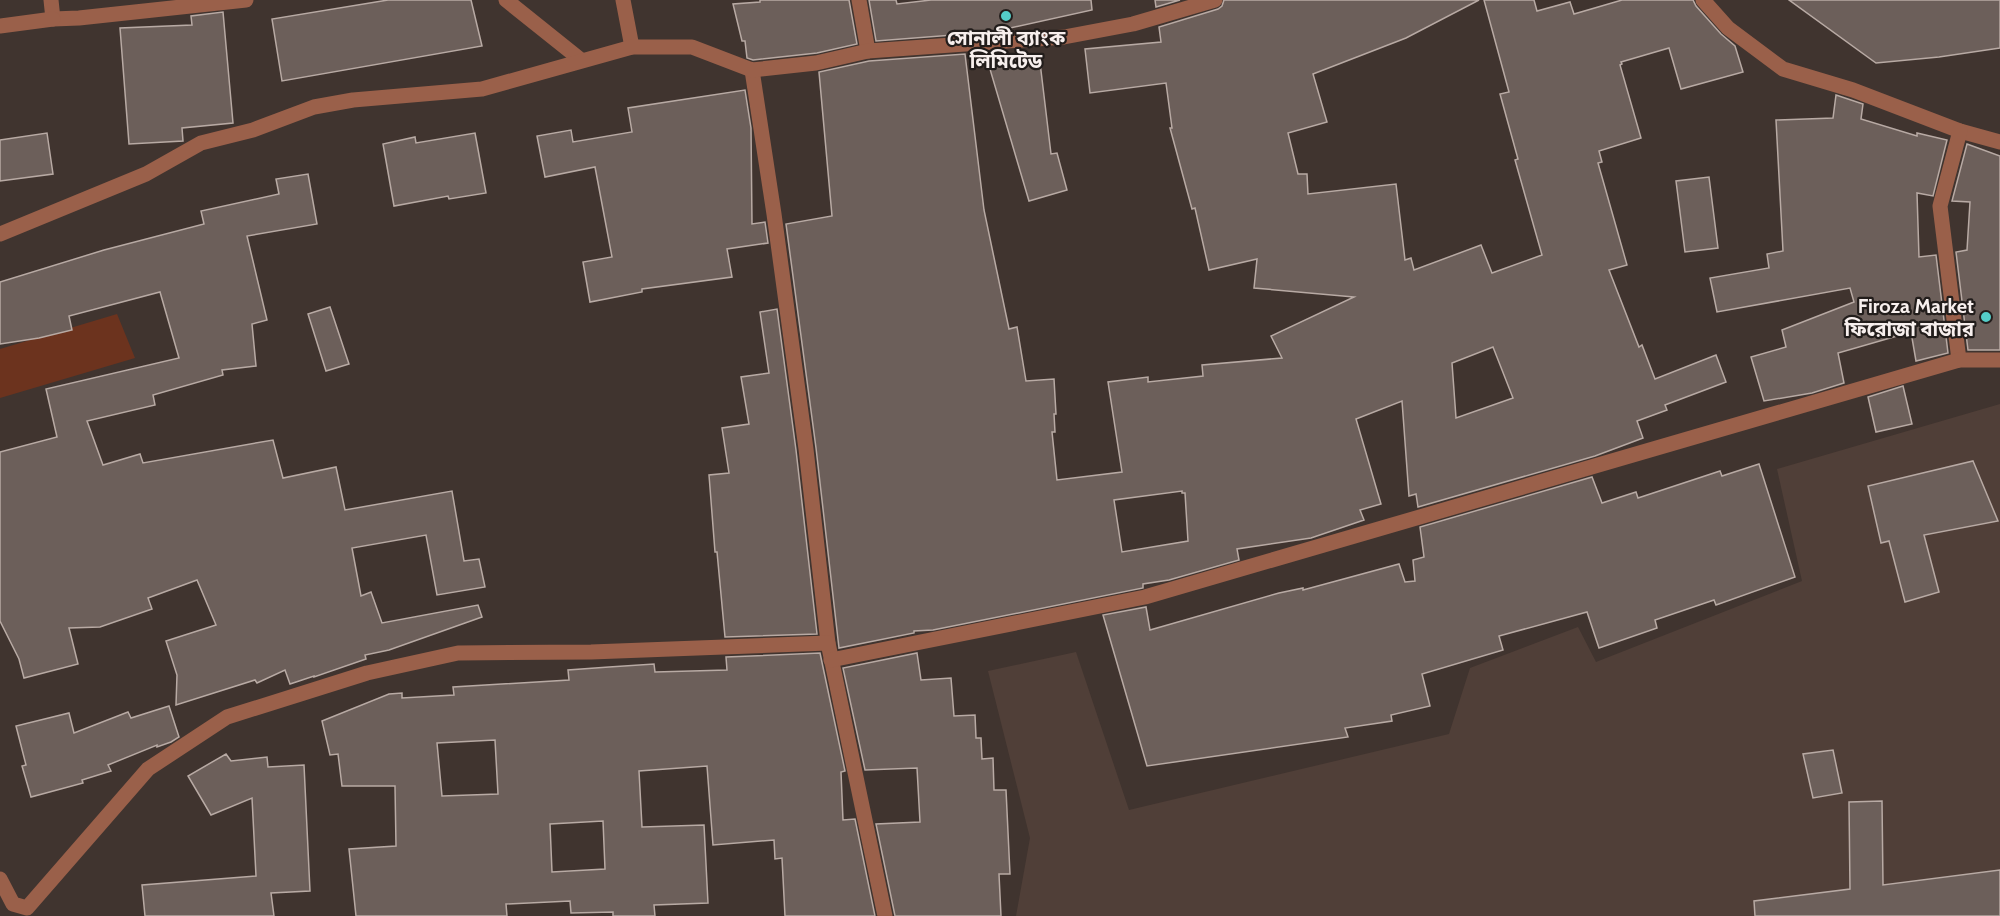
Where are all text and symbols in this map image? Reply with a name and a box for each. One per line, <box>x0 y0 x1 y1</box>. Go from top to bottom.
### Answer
marker: সোনালী ব্যাংক লিমিটেড <box>999 9 1013 23</box>
place label: সোনালী ব্যাংক লিমিটেড <box>947 26 1066 73</box>
place label: Firoza Market ফিরোজা বাজার <box>1843 294 1975 341</box>
marker: Firoza Market ফিরোজা বাজার <box>1979 310 1993 324</box>

